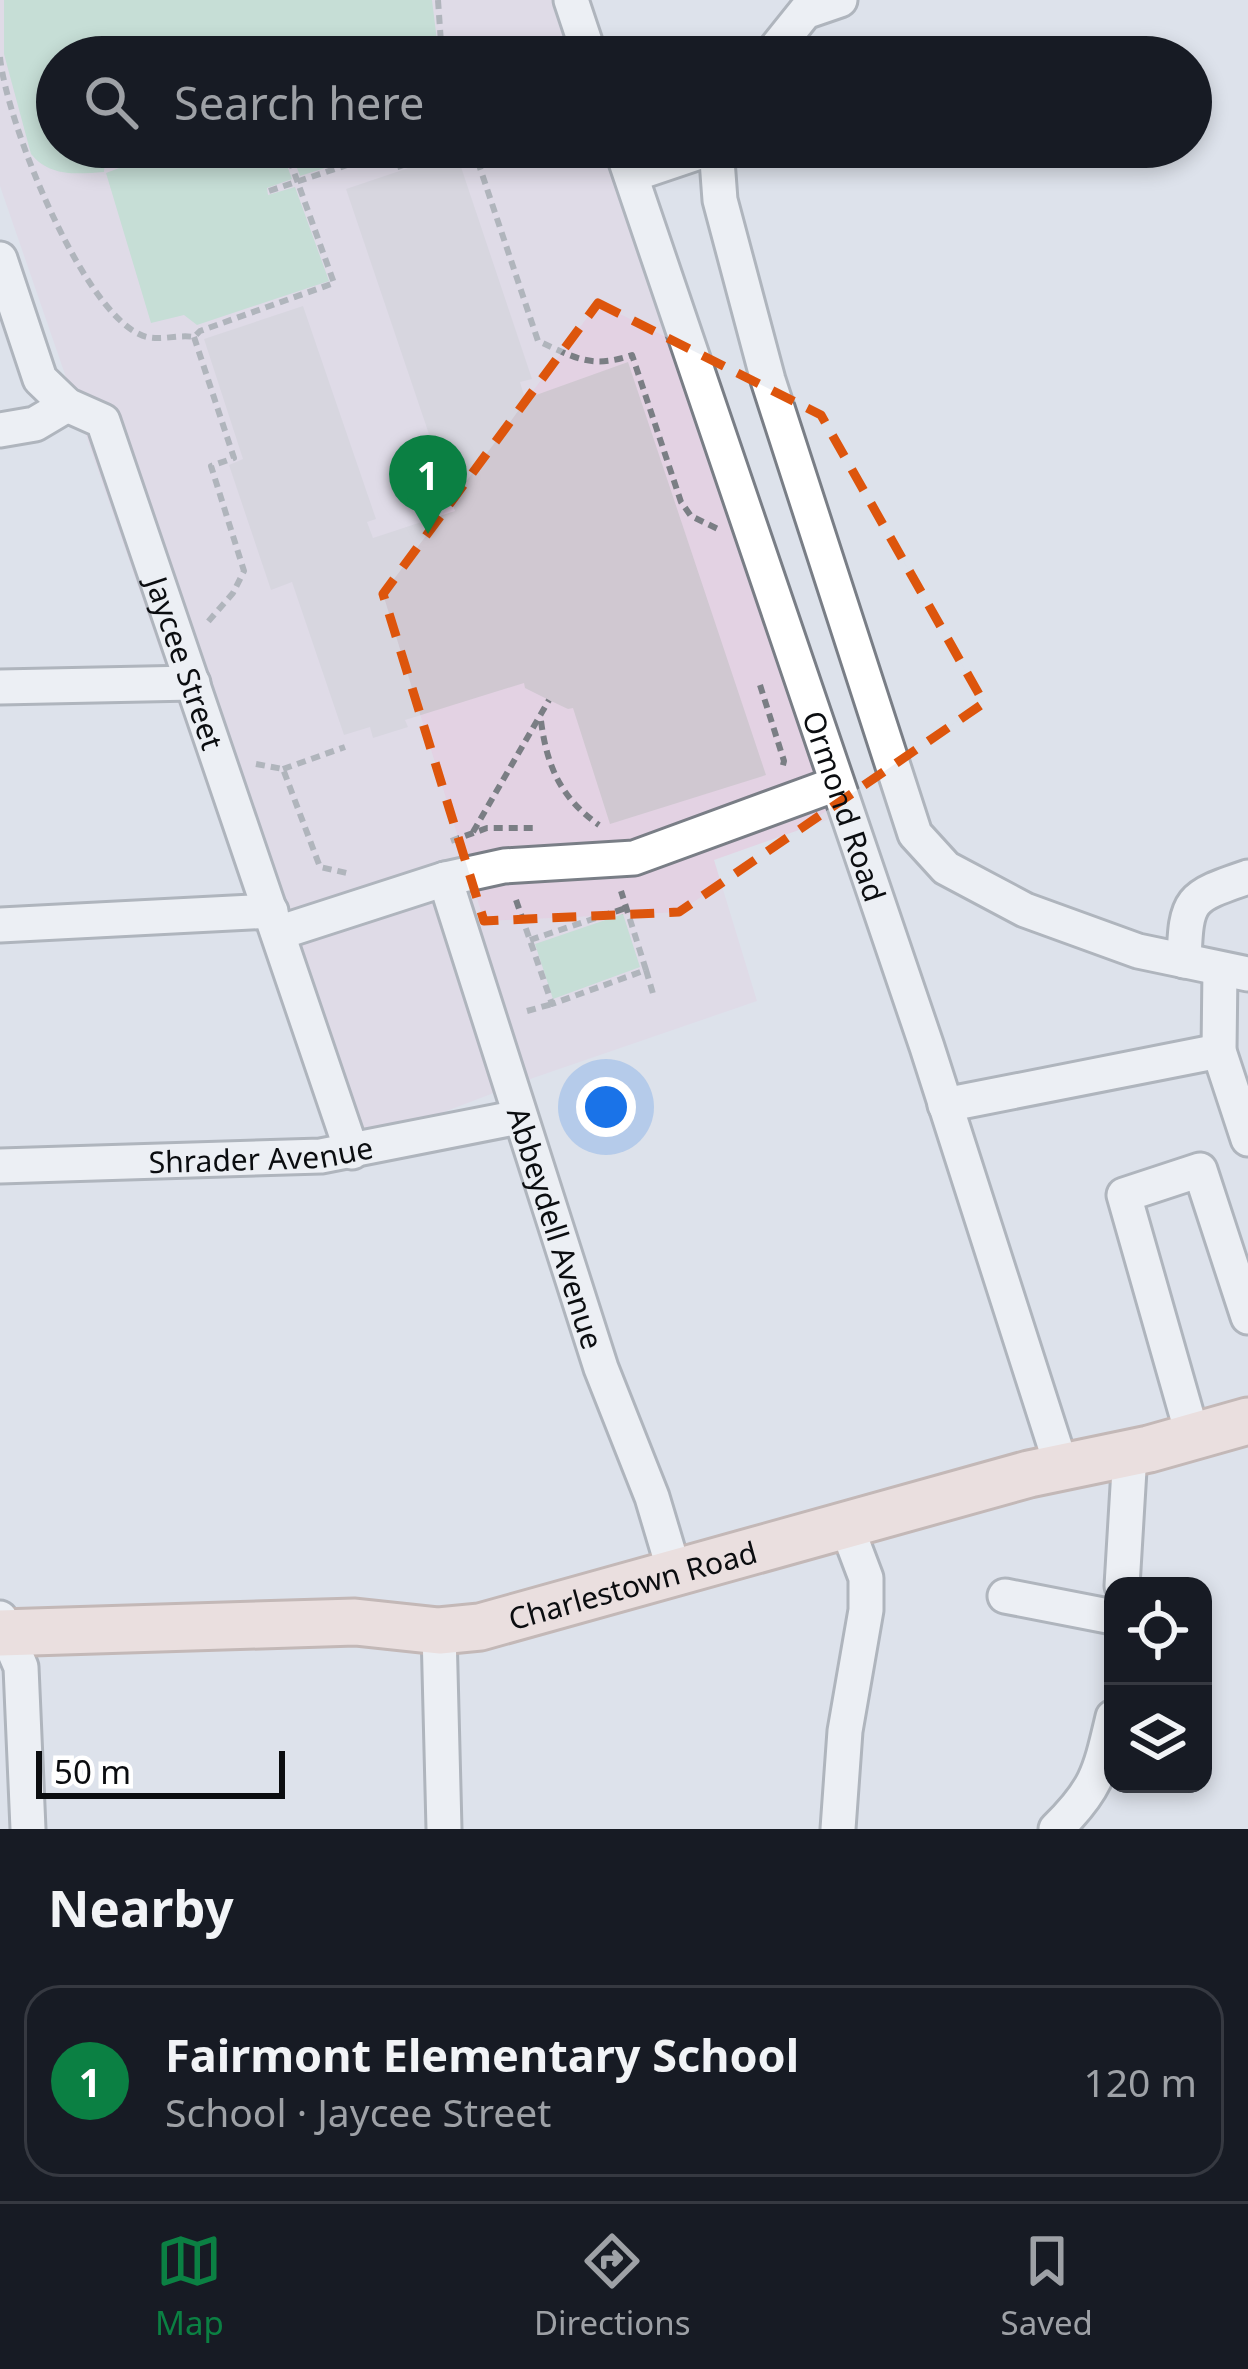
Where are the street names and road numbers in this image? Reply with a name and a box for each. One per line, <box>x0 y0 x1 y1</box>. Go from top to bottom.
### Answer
street label: Jaycee Street <box>136 568 234 755</box>
street label: Ormond Road <box>794 705 896 907</box>
street label: Abbeydell Avenue <box>498 1102 614 1354</box>
street label: Shrader Avenue <box>148 1126 376 1182</box>
street label: Charlestown Road <box>503 1530 761 1639</box>

